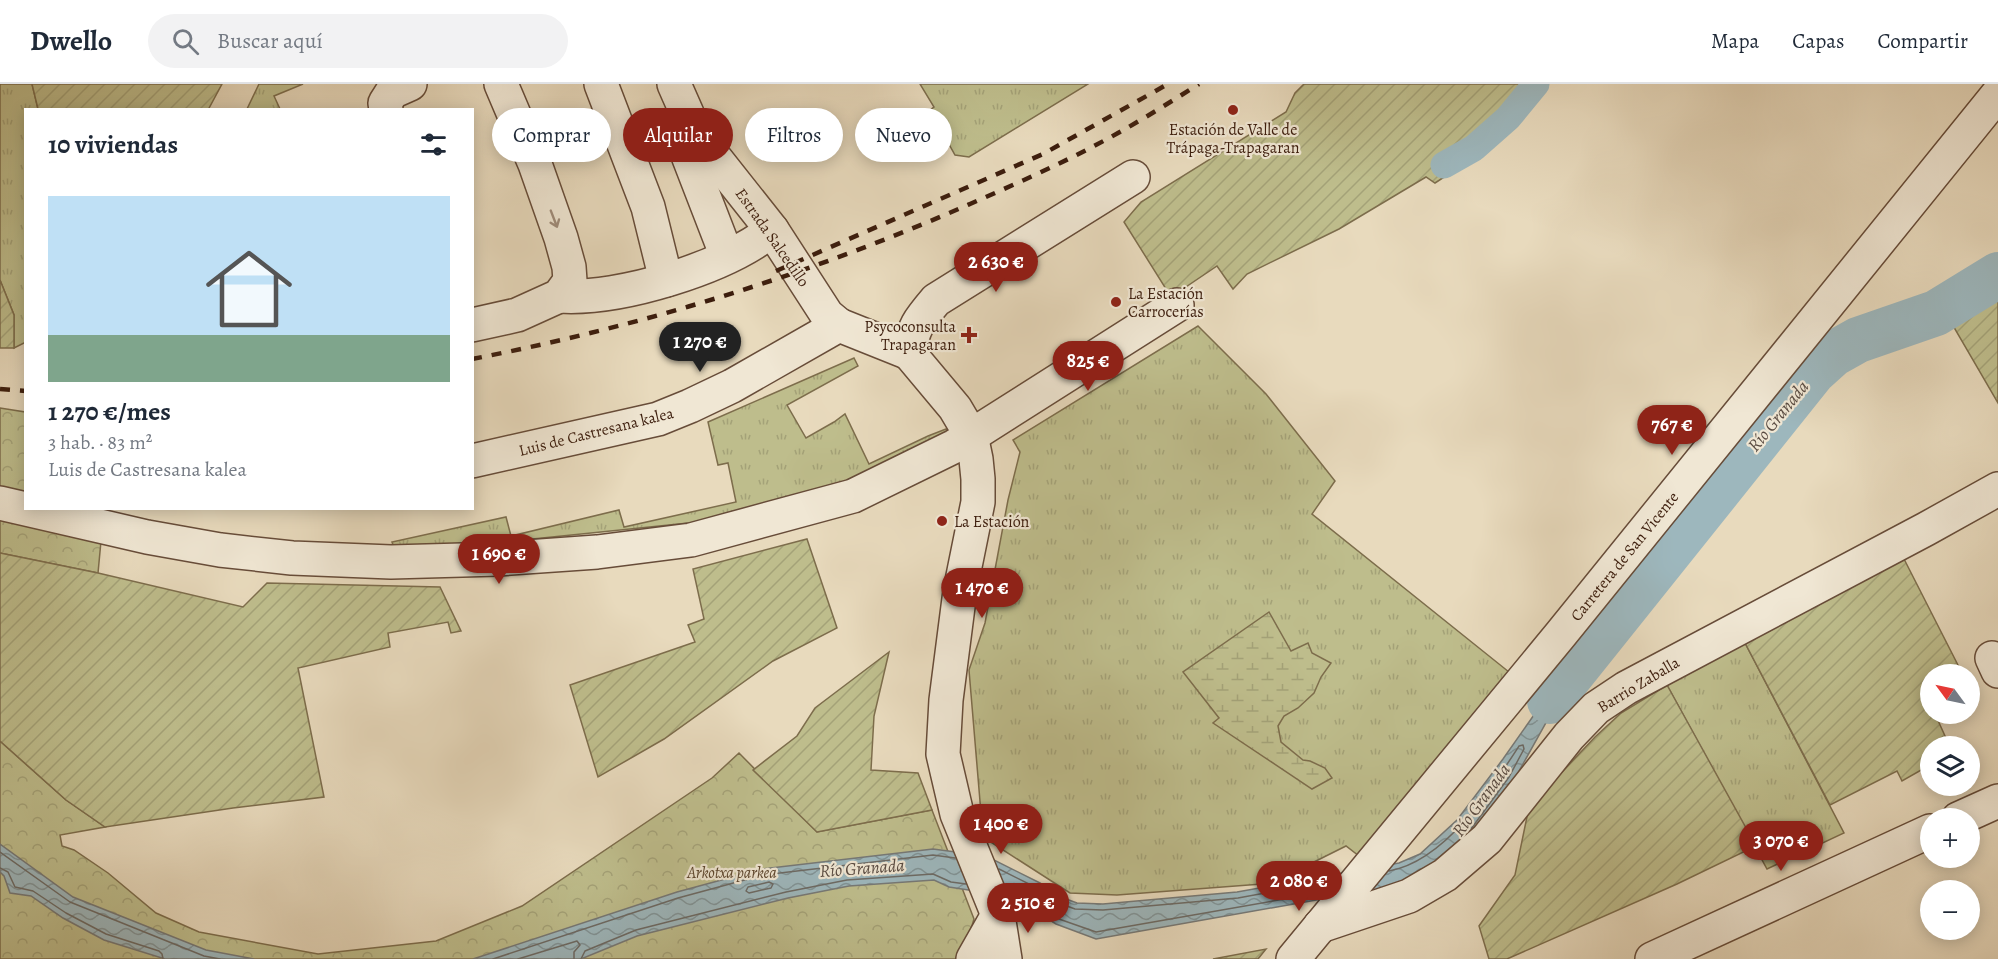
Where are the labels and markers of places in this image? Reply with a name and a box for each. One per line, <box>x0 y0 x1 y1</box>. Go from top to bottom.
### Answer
marker: Estación de Valle de Trápaga-Trapagaran <box>1226 103 1240 117</box>
place label: Estación de Valle de Trápaga-Trapagaran <box>1167 119 1300 159</box>
pin: 2 630 € <box>941 242 1051 293</box>
place label: La Estación Carrocerías <box>1128 283 1204 323</box>
marker: La Estación Carrocerías <box>1109 295 1123 309</box>
place label: Psycoconsulta Trapagaran <box>864 316 957 356</box>
pin: 1 270 € <box>645 322 755 373</box>
marker: Psycoconsulta Trapagaran <box>960 326 978 344</box>
pin: 825 € <box>1046 341 1130 392</box>
pin: 767 € <box>1630 405 1714 456</box>
place label: La Estación <box>954 511 1030 533</box>
marker: La Estación <box>935 514 949 528</box>
pin: 1 690 € <box>444 534 554 585</box>
pin: 1 470 € <box>927 568 1037 619</box>
pin: 1 400 € <box>946 804 1056 855</box>
pin: 3 070 € <box>1726 821 1836 872</box>
pin: 2 080 € <box>1244 861 1354 912</box>
pin: 2 510 € <box>973 883 1083 934</box>

